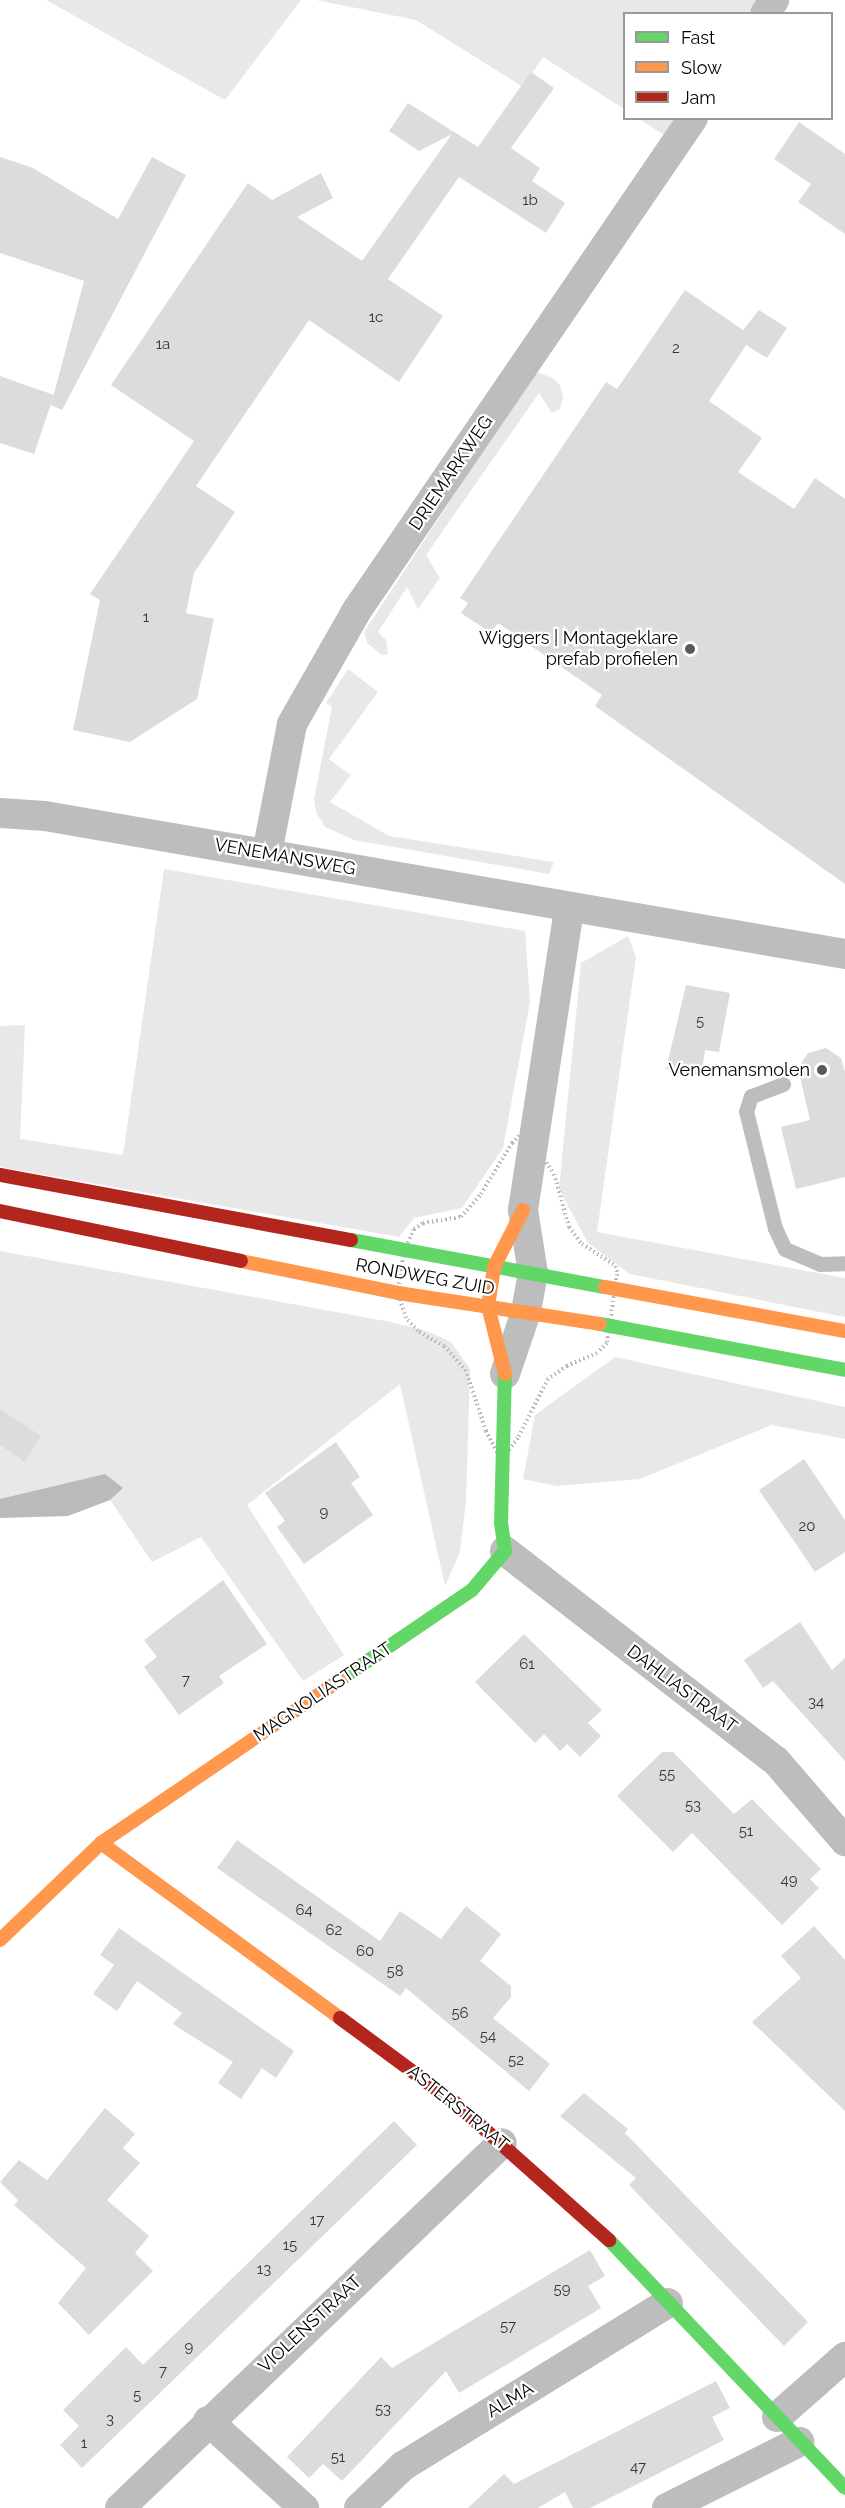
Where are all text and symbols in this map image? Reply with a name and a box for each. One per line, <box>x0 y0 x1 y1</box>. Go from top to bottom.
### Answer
legend <box>623 12 833 120</box>
text: Fast <box>681 27 715 48</box>
text: Slow <box>681 57 722 78</box>
text: Jam <box>681 87 716 108</box>
house number: 1b <box>522 192 538 210</box>
house number: 1c <box>369 309 383 327</box>
house number: 1a <box>156 336 170 354</box>
house number: 2 <box>672 340 680 358</box>
street label: DRIEMARKWEG <box>405 412 497 534</box>
house number: 1 <box>143 609 149 627</box>
place label: Wiggers | Montageklare prefab profielen <box>479 628 678 670</box>
marker: Wiggers | Montageklare prefab profielen <box>683 642 697 656</box>
street label: VENEMANSWEG <box>213 834 357 880</box>
house number: 5 <box>696 1013 704 1031</box>
place label: Venemansmolen <box>669 1059 810 1081</box>
marker: Venemansmolen <box>815 1063 829 1077</box>
street label: RONDWEG ZUID <box>354 1254 496 1300</box>
house number: 9 <box>320 1504 328 1522</box>
house number: 20 <box>799 1518 815 1536</box>
street label: MAGNOLIASTRAAT <box>250 1638 396 1746</box>
street label: DAHLIASTRAAT <box>623 1641 741 1737</box>
house number: 61 <box>519 1656 535 1674</box>
house number: 7 <box>182 1672 190 1690</box>
house number: 34 <box>808 1694 824 1712</box>
house number: 55 <box>659 1766 675 1784</box>
house number: 53 <box>685 1797 701 1815</box>
house number: 51 <box>739 1823 753 1841</box>
house number: 49 <box>781 1872 797 1890</box>
house number: 64 <box>295 1902 313 1920</box>
house number: 62 <box>326 1922 342 1940</box>
house number: 60 <box>356 1943 374 1961</box>
house number: 58 <box>386 1963 404 1981</box>
house number: 56 <box>451 2005 469 2023</box>
house number: 54 <box>480 2028 496 2046</box>
house number: 52 <box>508 2052 524 2070</box>
street label: ASTERSTRAAT <box>403 2061 513 2155</box>
house number: 17 <box>310 2212 324 2230</box>
house number: 15 <box>283 2237 297 2255</box>
house number: 13 <box>257 2261 271 2279</box>
street label: VIOLENSTRAAT <box>254 2271 366 2377</box>
house number: 59 <box>554 2281 570 2299</box>
house number: 57 <box>500 2318 516 2336</box>
house number: 9 <box>185 2339 193 2357</box>
house number: 7 <box>159 2363 167 2381</box>
street label: ALMA <box>483 2378 537 2422</box>
house number: 5 <box>133 2387 141 2405</box>
house number: 53 <box>375 2401 391 2419</box>
house number: 3 <box>106 2411 114 2429</box>
house number: 1 <box>81 2435 87 2453</box>
house number: 51 <box>331 2449 345 2467</box>
house number: 47 <box>630 2459 646 2477</box>

